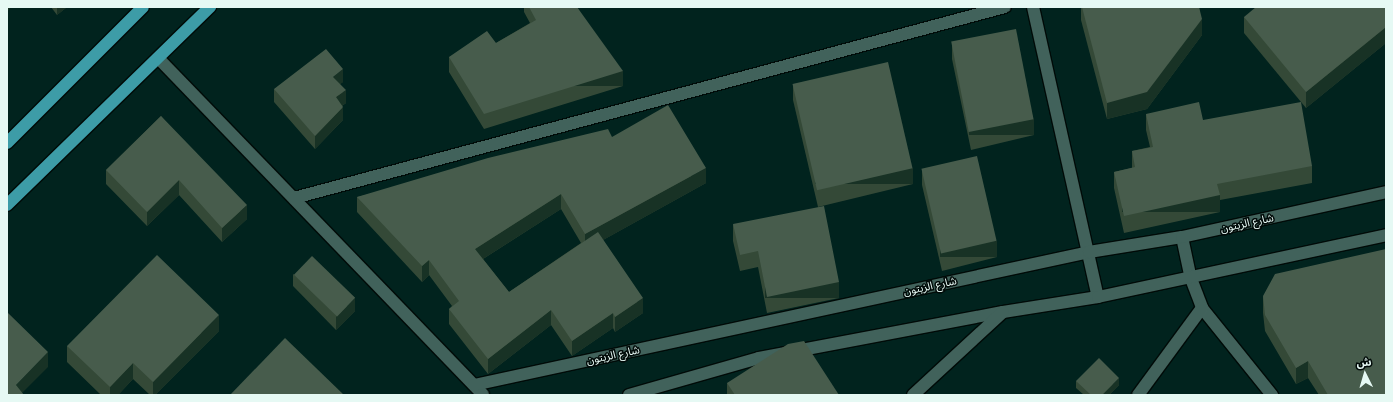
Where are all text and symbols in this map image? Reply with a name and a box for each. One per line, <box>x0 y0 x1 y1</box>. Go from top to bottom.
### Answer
street label: شارع الزيتون <box>1219 211 1275 235</box>
street label: شارع الزيتون <box>902 274 958 298</box>
street label: شارع الزيتون <box>585 343 641 367</box>
north arrow <box>1345 354 1385 394</box>
text: ش <box>1356 355 1372 369</box>

